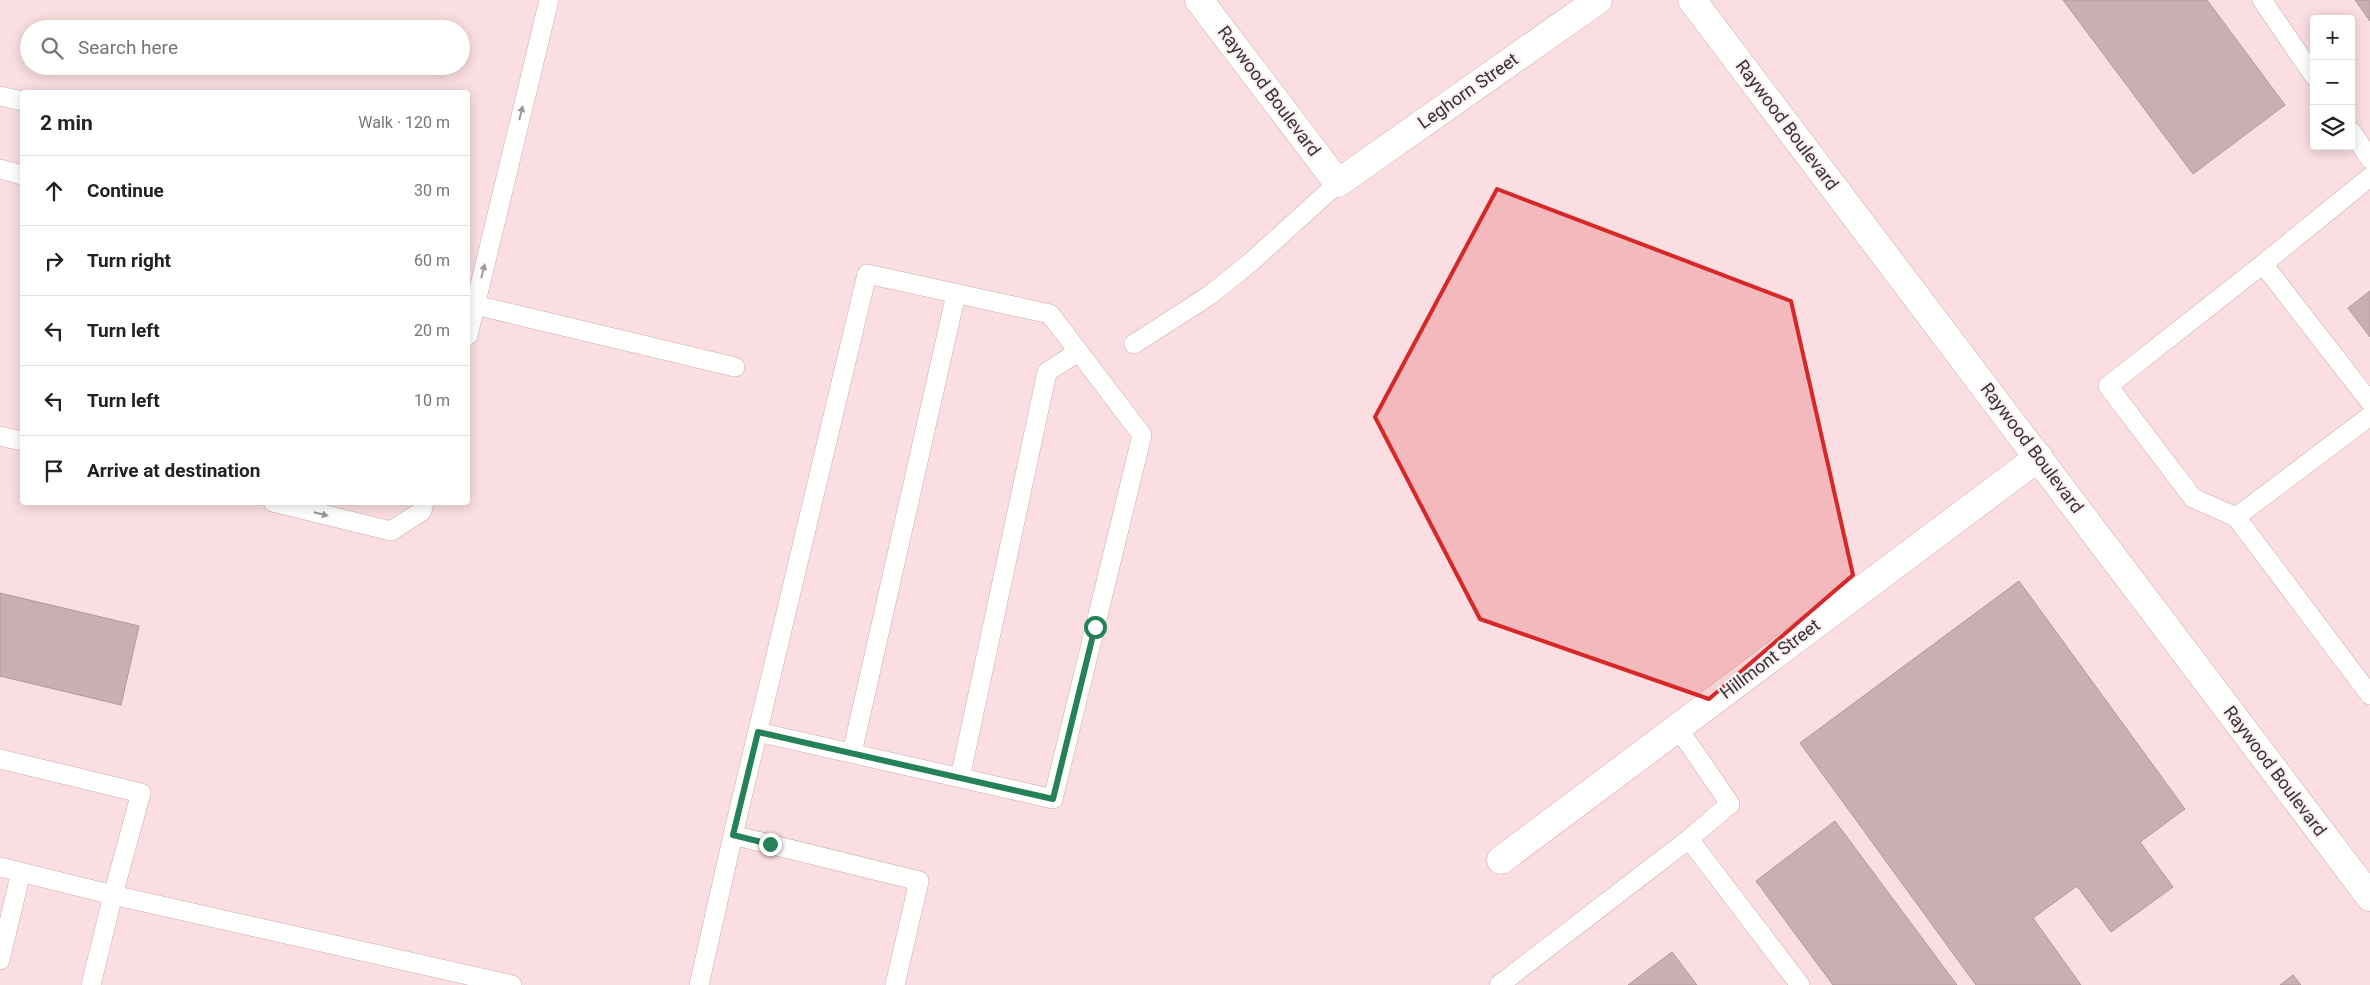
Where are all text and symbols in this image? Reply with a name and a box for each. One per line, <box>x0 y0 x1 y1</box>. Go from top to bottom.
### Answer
map controls <box>2310 15 2355 150</box>
button: + <box>2310 15 2355 60</box>
search box <box>20 20 470 75</box>
street label: Raywood Boulevard <box>1214 21 1325 160</box>
icon: search <box>38 34 66 62</box>
text: Search here <box>78 36 178 59</box>
street label: Leghorn Street <box>1414 48 1522 133</box>
street label: Raywood Boulevard <box>1732 55 1843 194</box>
button: − <box>2310 60 2355 105</box>
button: layers <box>2310 105 2355 150</box>
one-way arrow <box>518 106 526 121</box>
text: 2 min <box>40 111 93 135</box>
text: Walk · 120 m <box>358 113 450 132</box>
icon: ahead <box>40 177 68 205</box>
text: Continue <box>87 179 164 202</box>
text: 30 m <box>414 181 450 200</box>
icon: right <box>40 247 68 275</box>
text: Turn right <box>87 249 171 272</box>
text: 60 m <box>414 251 450 270</box>
one-way arrow <box>480 264 488 279</box>
icon: left <box>40 317 68 345</box>
text: Turn left <box>87 319 160 342</box>
text: 20 m <box>414 321 450 340</box>
street label: Raywood Boulevard <box>1977 378 2088 517</box>
icon: left <box>40 387 68 415</box>
text: Turn left <box>87 389 160 412</box>
text: 10 m <box>414 391 450 410</box>
icon: arrive <box>40 457 68 485</box>
text: Arrive at destination <box>87 459 260 482</box>
one-way arrow <box>313 510 328 518</box>
street label: Hillmont Street <box>1716 614 1824 703</box>
route start <box>1084 616 1107 639</box>
street label: Raywood Boulevard <box>2220 701 2331 840</box>
route end <box>759 833 782 856</box>

